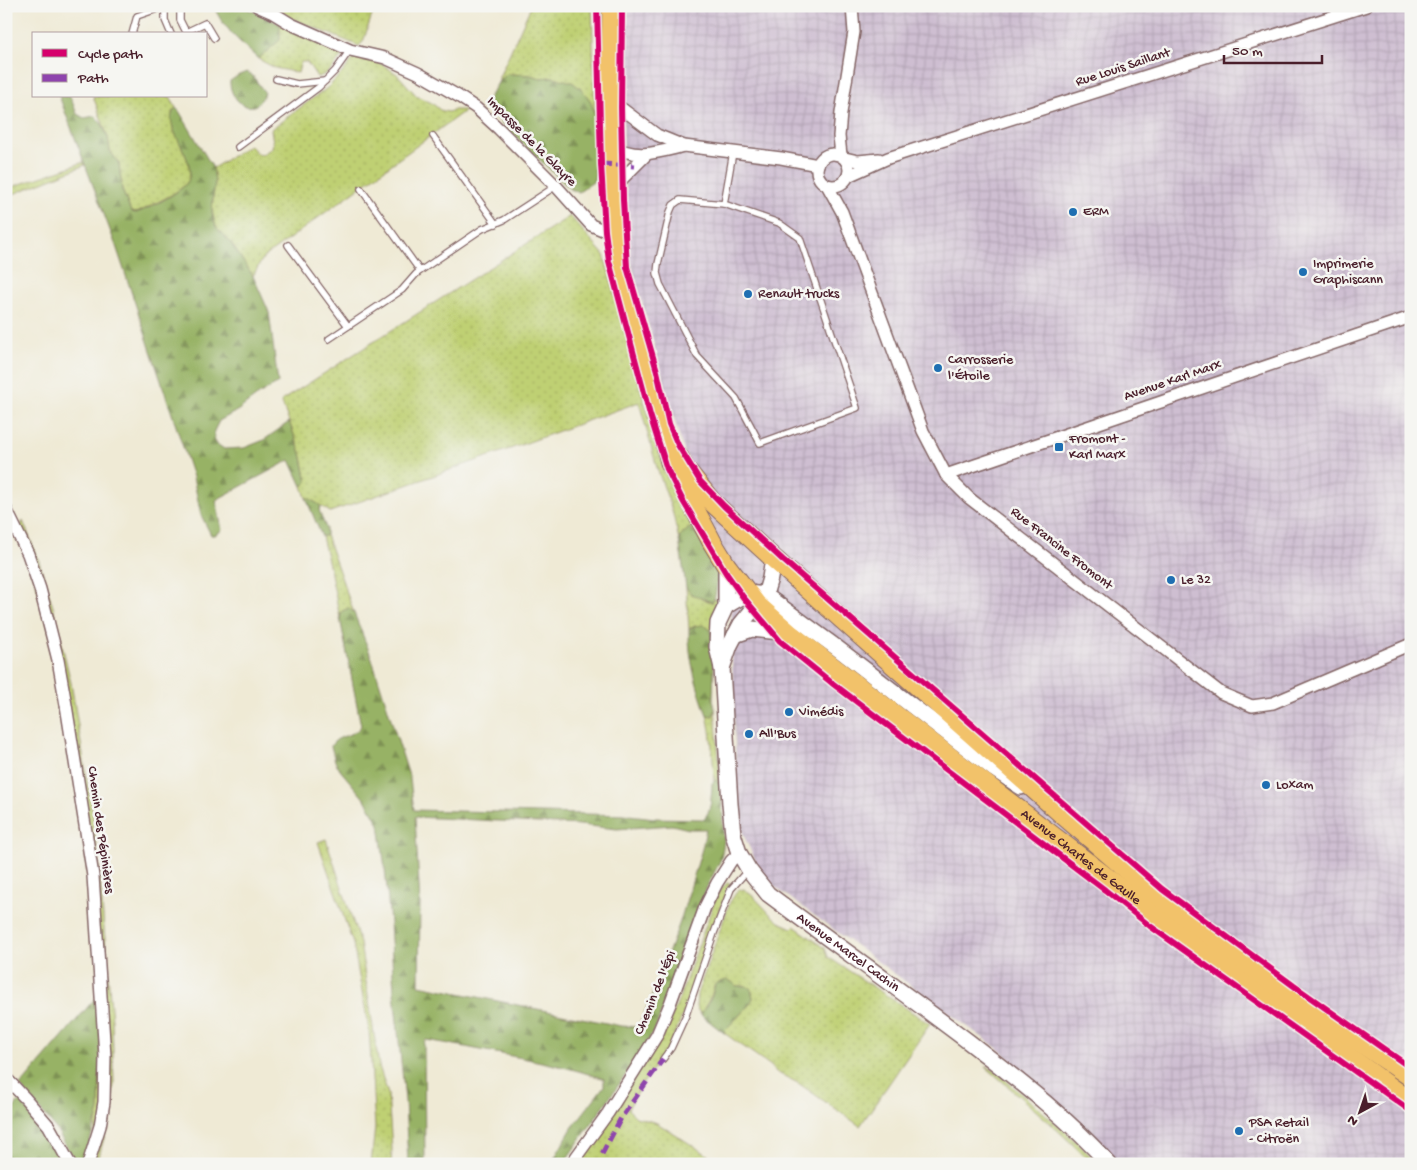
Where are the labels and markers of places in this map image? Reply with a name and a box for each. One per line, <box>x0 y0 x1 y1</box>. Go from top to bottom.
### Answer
place label: ERM <box>1083 204 1109 221</box>
marker: ERM <box>1067 206 1079 218</box>
place label: Imprimerie Graphiscann <box>1313 256 1383 289</box>
marker: Imprimerie Graphiscann <box>1297 266 1309 278</box>
place label: Renault trucks <box>758 286 840 303</box>
marker: Renault trucks <box>742 288 754 300</box>
place label: Carrosserie l'Étoile <box>948 352 1014 385</box>
marker: Carrosserie l'Étoile <box>932 362 944 374</box>
place label: Fromont - Karl Marx <box>1068 431 1126 464</box>
marker: Fromont - Karl Marx <box>1053 441 1065 453</box>
place label: Le 32 <box>1181 572 1211 589</box>
marker: Le 32 <box>1165 574 1177 586</box>
place label: Vimédis <box>798 704 844 721</box>
marker: Vimédis <box>783 706 795 718</box>
place label: All'Bus <box>759 726 797 743</box>
marker: All'Bus <box>743 728 755 740</box>
place label: Loxam <box>1276 777 1314 794</box>
marker: Loxam <box>1260 779 1272 791</box>
place label: PSA Retail - Citroën <box>1248 1115 1309 1148</box>
marker: PSA Retail - Citroën <box>1233 1125 1245 1137</box>

